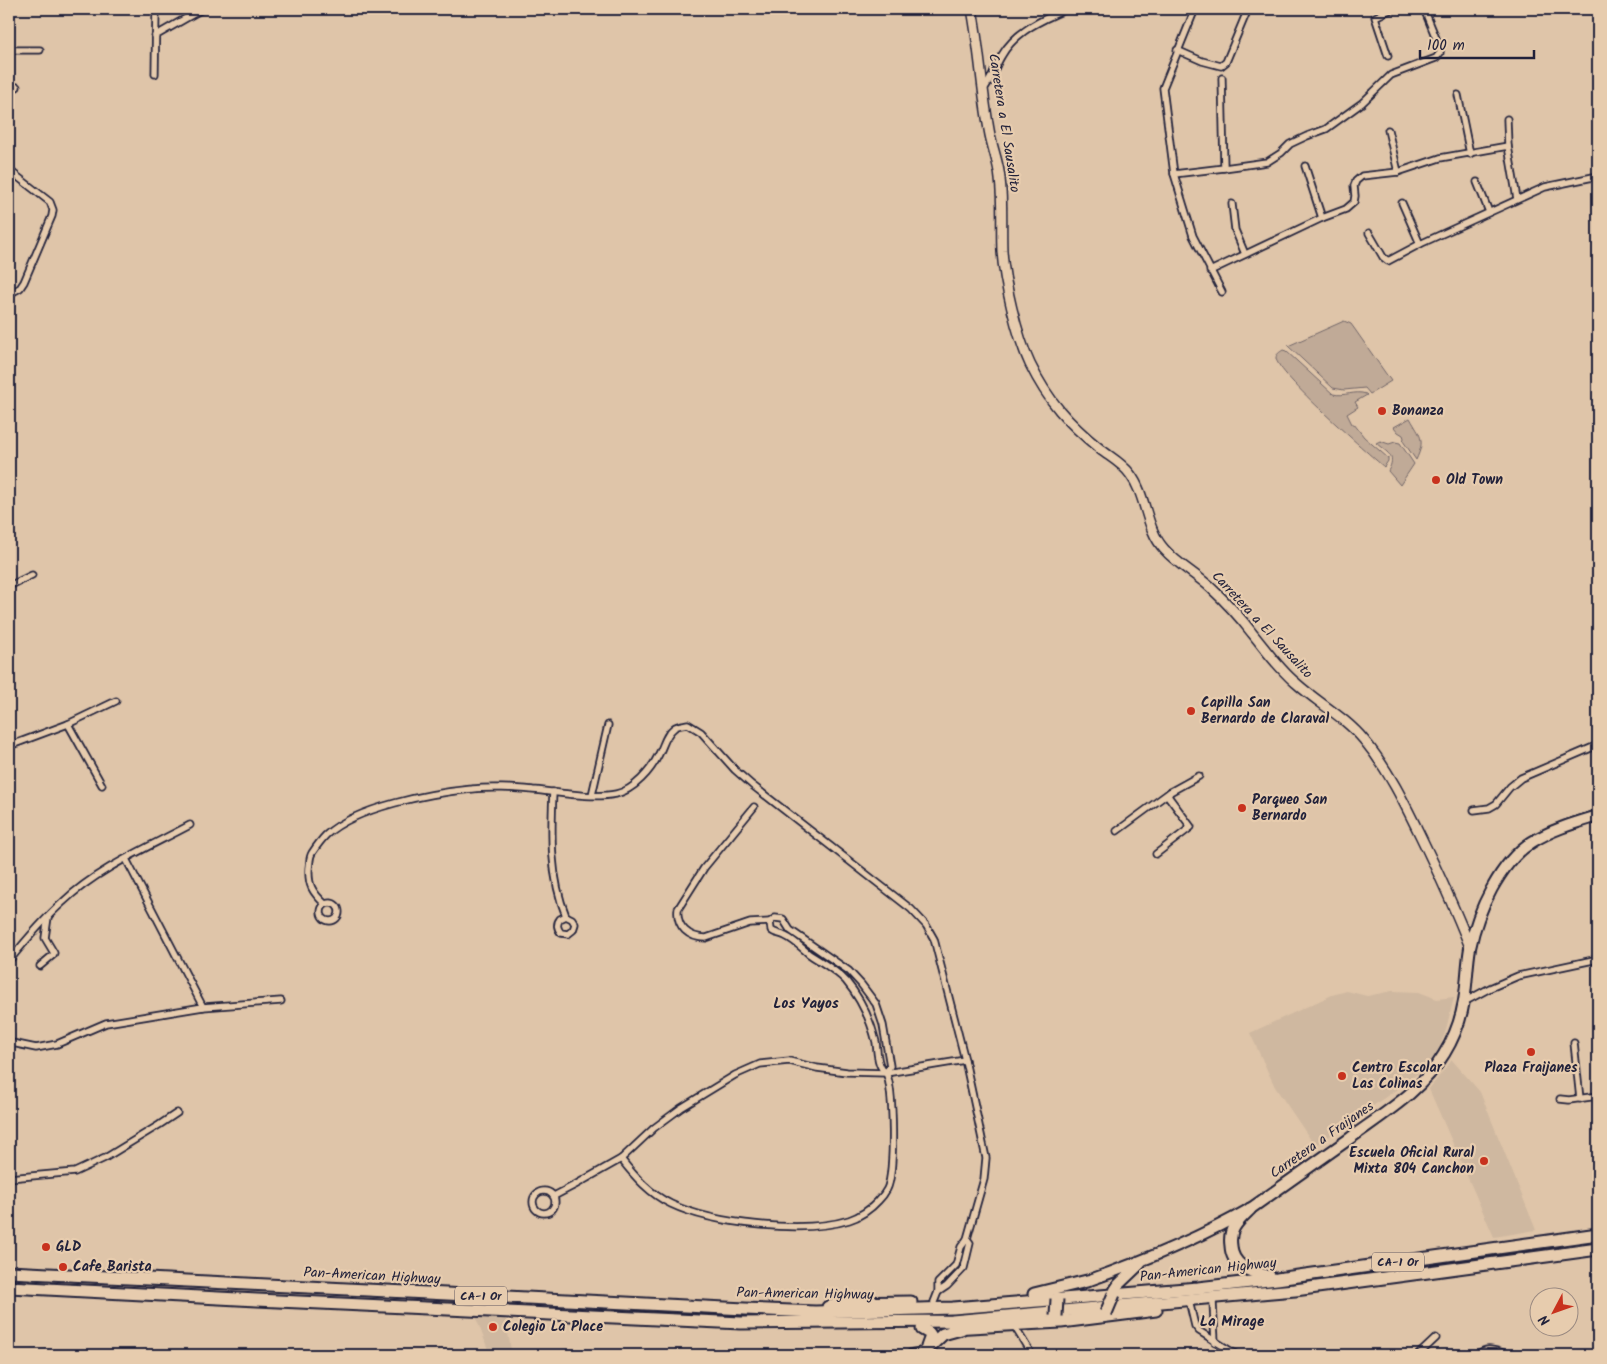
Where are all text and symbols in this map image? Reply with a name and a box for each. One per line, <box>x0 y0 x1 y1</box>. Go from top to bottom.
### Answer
scale bar <box>1420 28 1533 60</box>
text: 100 m <box>1427 34 1465 58</box>
street label: Carretera a El Sausalito <box>982 52 1026 194</box>
place label: Bonanza <box>1392 400 1444 422</box>
marker: Bonanza <box>1376 405 1388 417</box>
place label: Old Town <box>1446 469 1503 491</box>
marker: Old Town <box>1430 474 1442 486</box>
street label: Carretera a El Sausalito <box>1206 566 1318 684</box>
place label: Capilla San Bernardo de Claraval <box>1201 692 1329 730</box>
marker: Capilla San Bernardo de Claraval <box>1185 705 1197 717</box>
place label: Parqueo San Bernardo <box>1252 789 1327 827</box>
marker: Parqueo San Bernardo <box>1236 802 1248 814</box>
district label: Los Yayos <box>773 992 839 1016</box>
marker: Plaza Fraijanes <box>1525 1046 1537 1058</box>
place label: Centro Escolar Las Colinas <box>1352 1057 1443 1095</box>
place label: Plaza Fraijanes <box>1484 1057 1578 1079</box>
marker: Centro Escolar Las Colinas <box>1336 1070 1348 1082</box>
street label: Carretera a Fraijanes <box>1265 1096 1379 1184</box>
place label: Escuela Oficial Rural Mixta 804 Canchon <box>1349 1142 1474 1180</box>
marker: Escuela Oficial Rural Mixta 804 Canchon <box>1478 1155 1490 1167</box>
place label: GLD <box>56 1236 81 1258</box>
marker: GLD <box>40 1241 52 1253</box>
street label: Pan-American Highway <box>1139 1252 1278 1288</box>
road number: CA-1 Or <box>1372 1252 1424 1272</box>
place label: Cafe Barista <box>73 1256 152 1278</box>
marker: Cafe Barista <box>57 1261 69 1273</box>
street label: Pan-American Highway <box>303 1261 442 1291</box>
street label: Pan-American Highway <box>736 1282 874 1306</box>
road number: CA-1 Or <box>455 1286 507 1305</box>
north arrow <box>1530 1286 1580 1336</box>
text: N <box>1534 1309 1556 1330</box>
district label: La Mirage <box>1200 1310 1265 1334</box>
place label: Colegio La Place <box>503 1316 603 1338</box>
marker: Colegio La Place <box>487 1321 499 1333</box>

